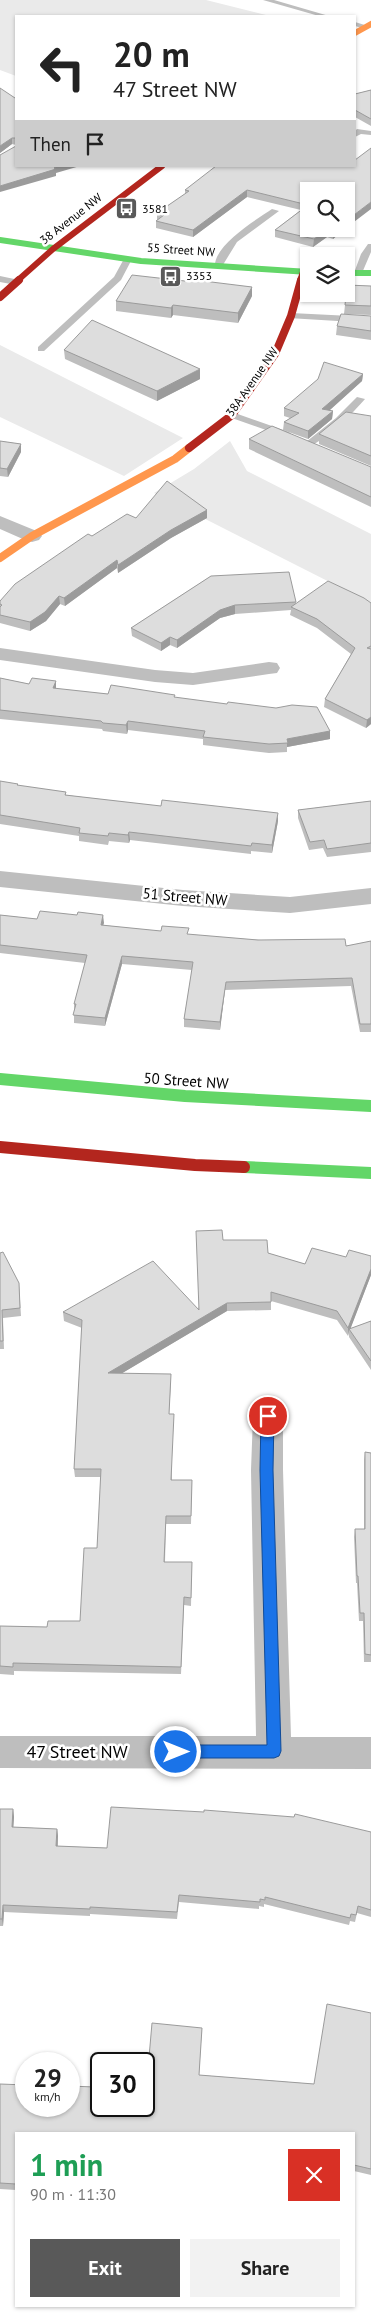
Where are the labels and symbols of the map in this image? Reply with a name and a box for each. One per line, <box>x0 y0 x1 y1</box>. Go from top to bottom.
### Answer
street label: 38 Avenue NW <box>37 190 105 247</box>
bus stop icon: 3581 <box>114 197 138 221</box>
place label: 3581 <box>142 201 168 216</box>
street label: 55 Street NW <box>147 240 216 259</box>
bus stop icon: 3353 <box>158 264 182 288</box>
place label: 3353 <box>186 268 212 283</box>
street label: 38A Avenue NW <box>222 344 281 419</box>
street label: 51 Street NW <box>142 883 229 910</box>
street label: 50 Street NW <box>143 1068 230 1093</box>
pin <box>247 1395 289 1437</box>
position arrow <box>149 1725 201 1777</box>
street label: 47 Street NW <box>26 1740 128 1763</box>
speed limit sign: 30 <box>90 2052 155 2117</box>

